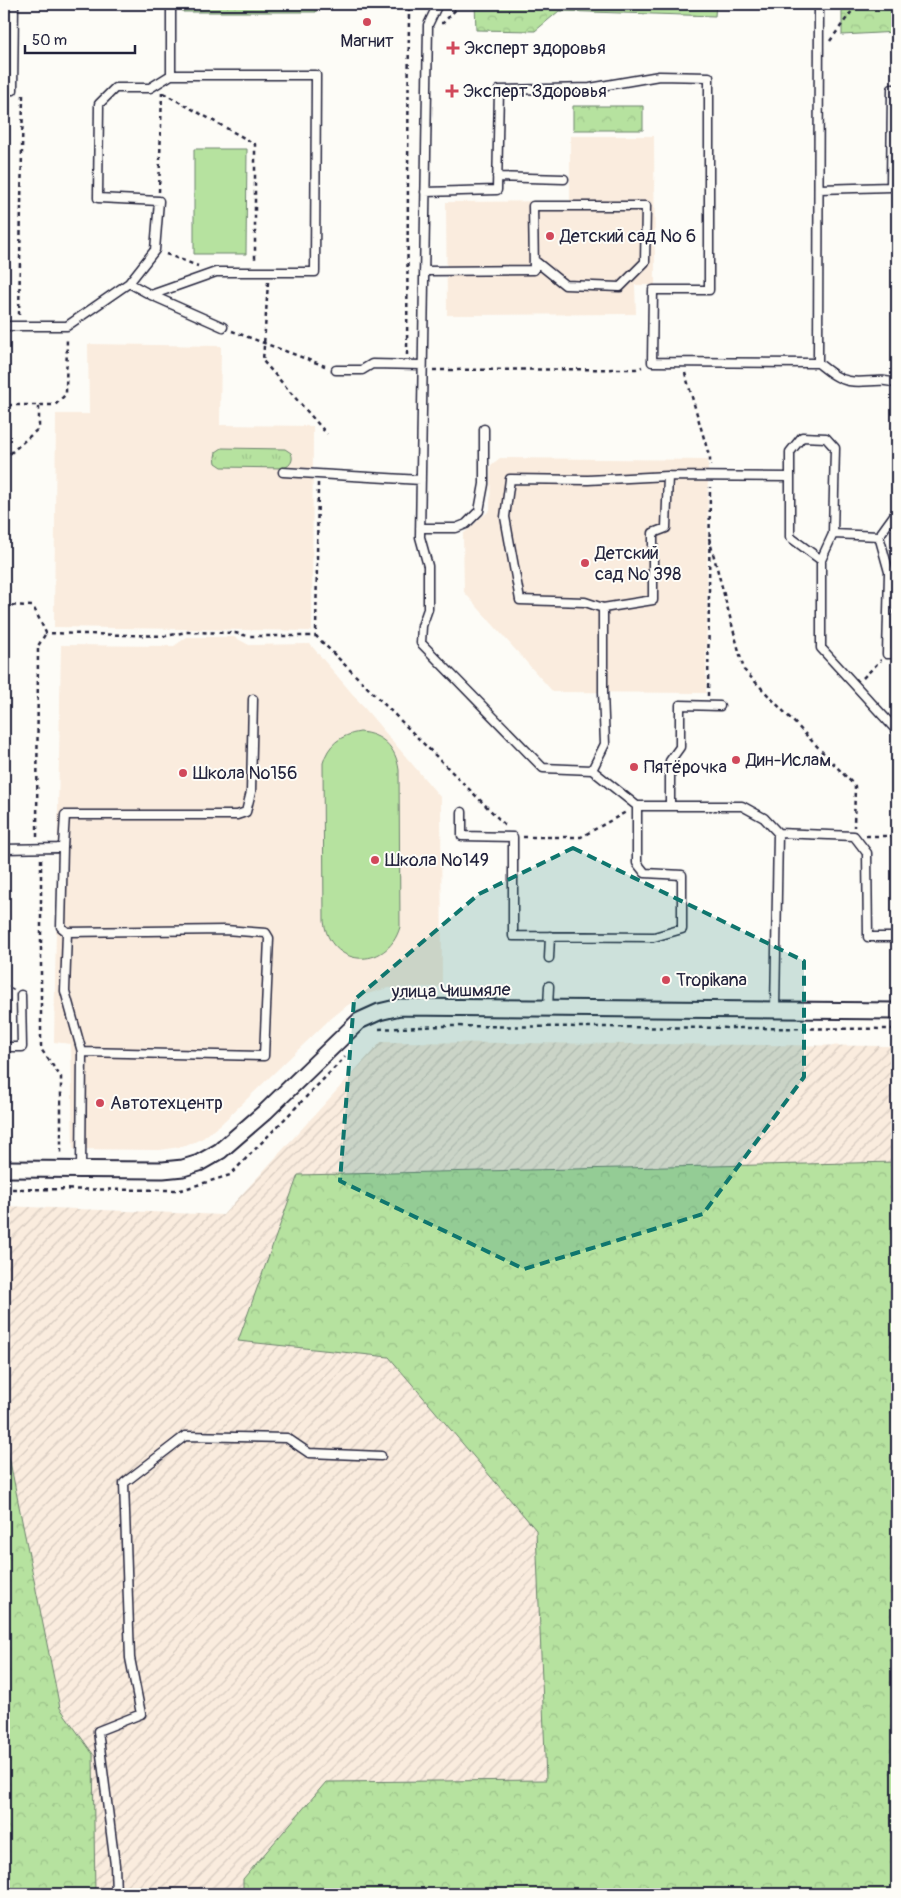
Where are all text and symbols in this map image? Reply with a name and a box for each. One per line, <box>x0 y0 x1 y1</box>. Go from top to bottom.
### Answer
marker: Магнит <box>361 16 373 28</box>
scale bar <box>25 22 135 54</box>
place label: Магнит <box>340 30 394 53</box>
text: 50 m <box>32 31 67 50</box>
place label: Эксперт здоровья <box>464 37 606 60</box>
marker: Эксперт здоровья <box>446 41 460 55</box>
place label: Эксперт Здоровья <box>463 80 607 103</box>
marker: Эксперт Здоровья <box>445 84 459 98</box>
place label: Детский сад № 6 <box>559 225 696 248</box>
marker: Детский сад № 6 <box>544 230 556 242</box>
place label: Детский сад № 398 <box>594 542 681 586</box>
marker: Детский сад № 398 <box>579 557 591 569</box>
place label: Дин-Ислам <box>745 749 831 772</box>
marker: Дин-Ислам <box>730 754 742 766</box>
place label: Пятёрочка <box>644 756 727 779</box>
marker: Пятёрочка <box>628 761 640 773</box>
place label: Школа №156 <box>193 762 298 785</box>
marker: Школа №156 <box>177 767 189 779</box>
place label: Школа №149 <box>385 849 489 872</box>
marker: Школа №149 <box>369 854 381 866</box>
place label: Tropikana <box>676 969 747 992</box>
marker: Tropikana <box>660 974 672 986</box>
street label: улица Чишмяле <box>390 978 511 1004</box>
place label: Автотехцентр <box>110 1092 223 1115</box>
marker: Автотехцентр <box>94 1097 106 1109</box>

